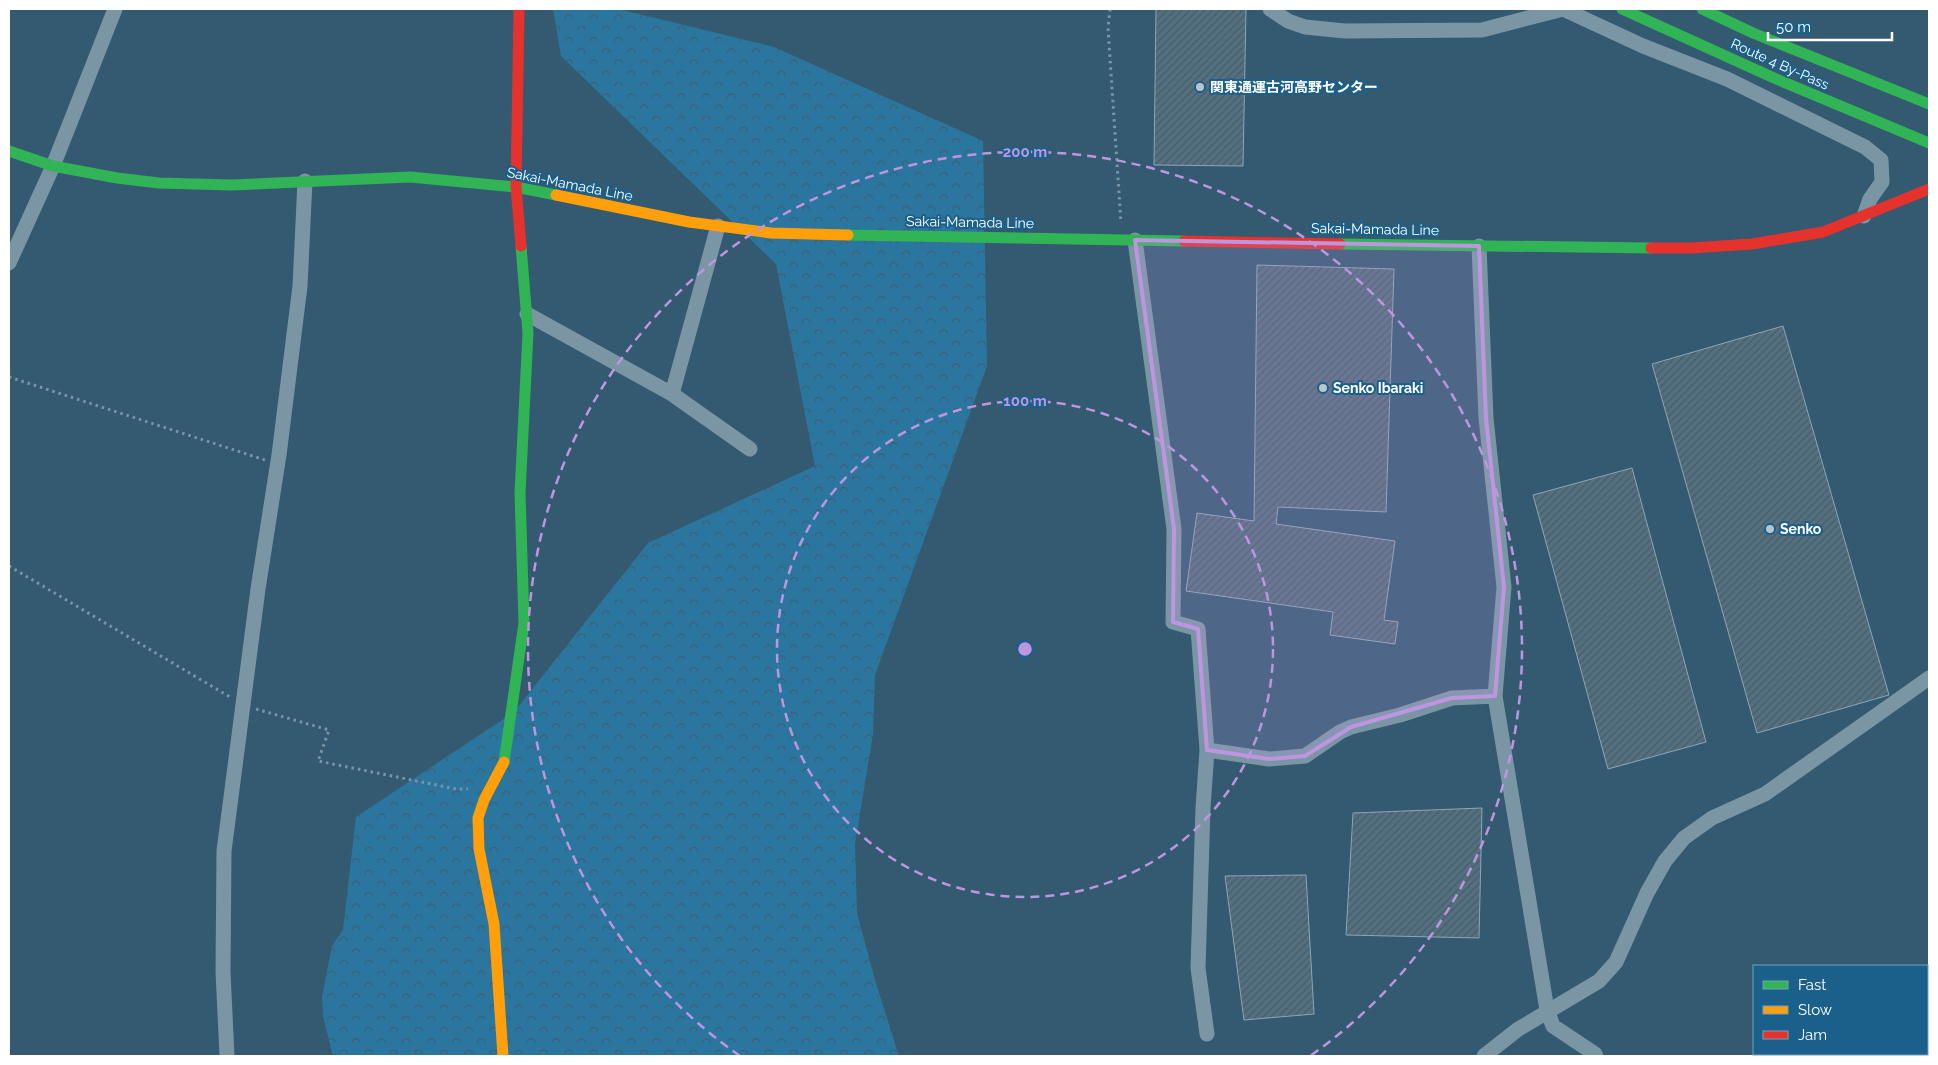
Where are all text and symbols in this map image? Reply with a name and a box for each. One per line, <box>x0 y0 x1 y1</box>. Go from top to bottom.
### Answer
scale bar <box>1768 10 1892 42</box>
text: 50 m <box>1776 18 1811 36</box>
street label: Route 4 By-Pass <box>1729 35 1832 93</box>
place label: 関東通運古河高野センター <box>1210 79 1378 95</box>
marker: 関東通運古河高野センター <box>1194 81 1206 93</box>
text: 200 m <box>1003 143 1047 161</box>
street label: Sakai-Mamada Line <box>506 164 634 204</box>
street label: Sakai-Mamada Line <box>906 213 1034 231</box>
street label: Sakai-Mamada Line <box>1311 220 1439 238</box>
place label: Senko Ibaraki <box>1333 380 1423 396</box>
marker: Senko Ibaraki <box>1317 382 1329 394</box>
text: 100 m <box>1003 392 1047 410</box>
place label: Senko <box>1780 521 1822 537</box>
marker: Senko <box>1764 523 1776 535</box>
centre of rings <box>1016 640 1034 658</box>
legend <box>1753 965 1928 1055</box>
text: Fast <box>1798 976 1826 994</box>
text: Slow <box>1798 1001 1832 1019</box>
text: Jam <box>1798 1026 1827 1044</box>

